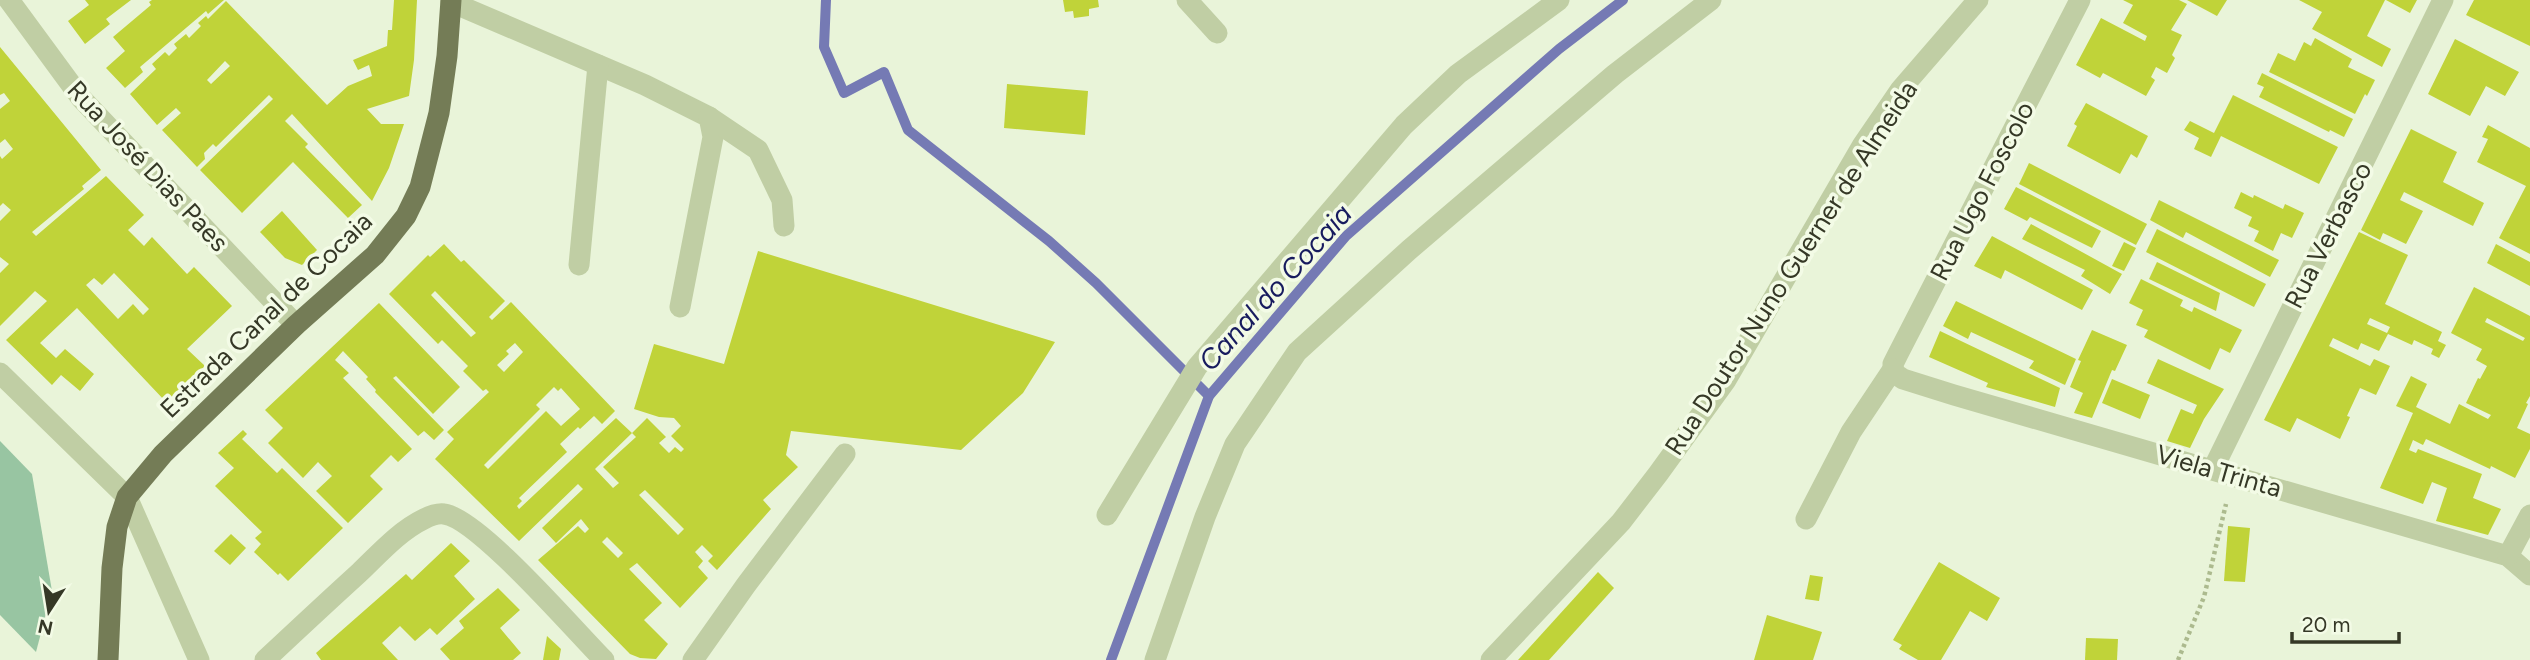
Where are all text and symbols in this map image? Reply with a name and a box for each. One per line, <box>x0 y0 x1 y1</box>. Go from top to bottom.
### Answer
street label: Rua José Dias Paes <box>61 74 235 258</box>
street label: Rua Doutor Nuno Guerner de Almeida <box>1658 75 1924 461</box>
street label: Rua Ugo Foscolo <box>1923 96 2041 286</box>
street label: Rua Verbasco <box>2277 156 2379 314</box>
water label: Canal do Cocaia <box>1191 197 1359 377</box>
street label: Estrada Canal de Cocaia <box>153 205 379 425</box>
street label: Viela Trinta <box>2153 438 2285 504</box>
north arrow <box>14 576 84 646</box>
scale bar <box>2292 600 2399 644</box>
text: 20 m <box>2302 612 2350 637</box>
text: N <box>36 614 55 640</box>

